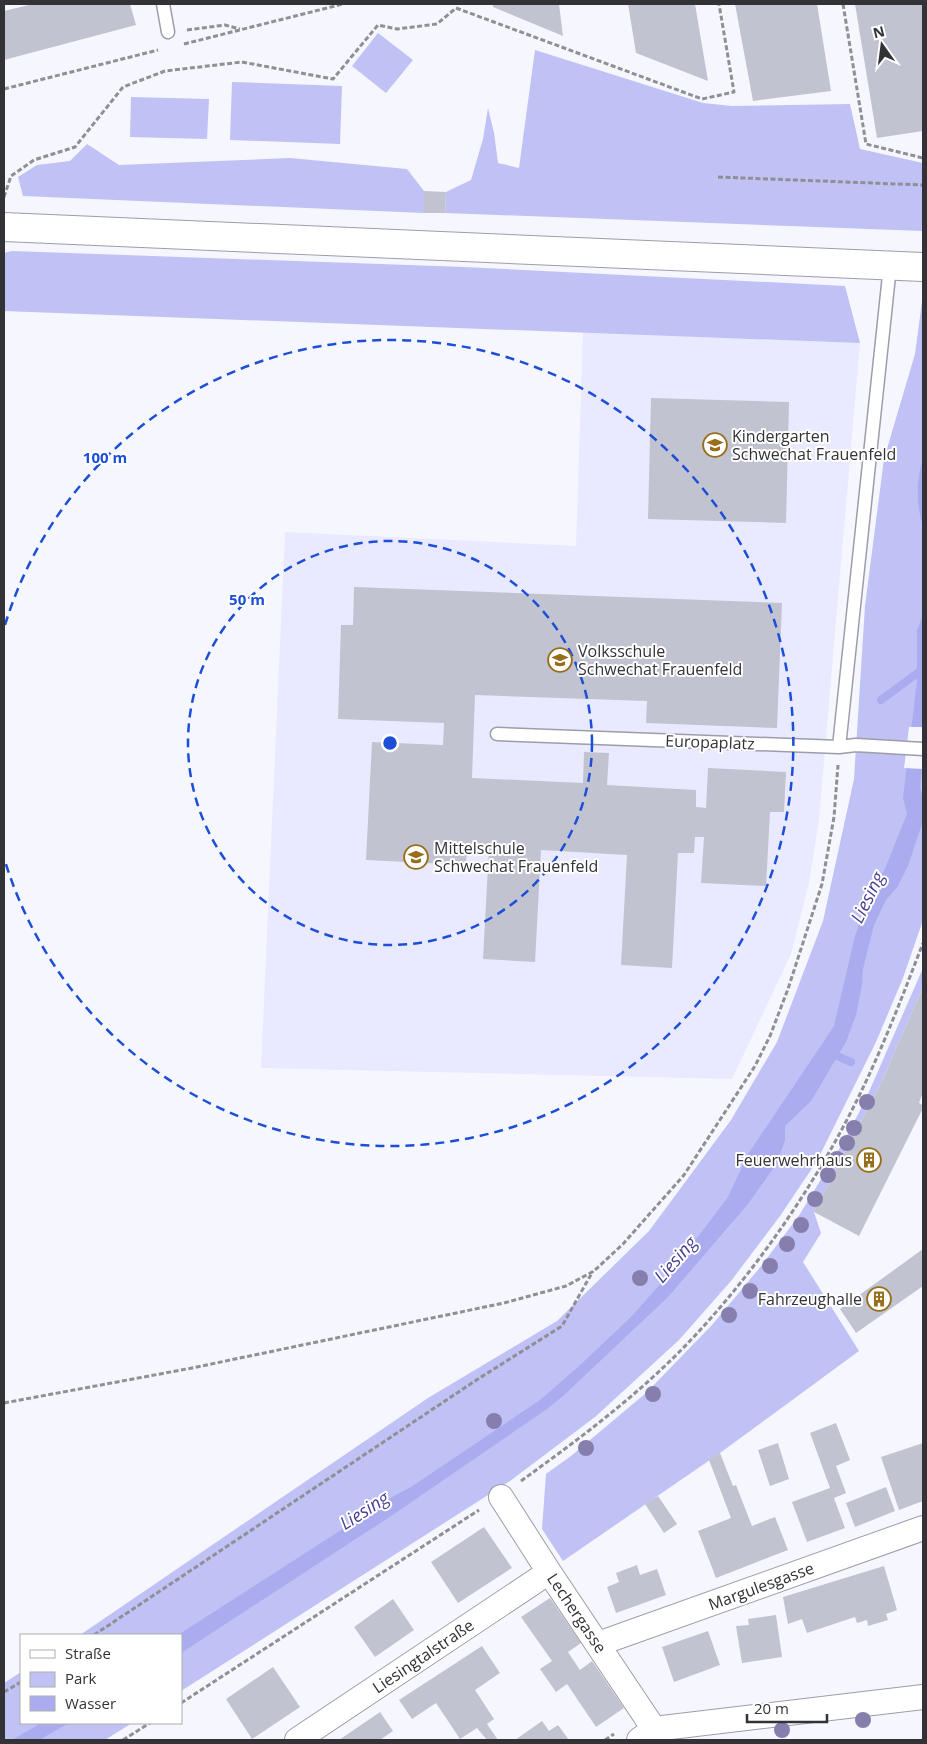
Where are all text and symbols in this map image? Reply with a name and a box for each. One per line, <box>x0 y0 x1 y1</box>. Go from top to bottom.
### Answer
north arrow <box>857 20 907 70</box>
text: N <box>871 21 887 42</box>
place label: Kindergarten Schwechat Frauenfeld <box>732 425 896 465</box>
school or university icon: Kindergarten Schwechat Frauenfeld <box>702 432 728 458</box>
text: 100 m <box>83 447 127 467</box>
text: 50 m <box>229 589 265 609</box>
place label: Volksschule Schwechat Frauenfeld <box>578 640 742 680</box>
school or university icon: Volksschule Schwechat Frauenfeld <box>547 647 573 673</box>
street label: Europaplatz <box>665 729 755 755</box>
centre of rings <box>381 734 399 752</box>
place label: Mittelschule Schwechat Frauenfeld <box>434 837 598 877</box>
school or university icon: Mittelschule Schwechat Frauenfeld <box>403 844 429 870</box>
water label: Liesing <box>844 867 890 927</box>
building icon: Feuerwehrhaus <box>856 1147 882 1173</box>
place label: Feuerwehrhaus <box>736 1149 852 1171</box>
water label: Liesing <box>648 1230 702 1287</box>
building icon: Fahrzeughalle <box>866 1286 892 1312</box>
place label: Fahrzeughalle <box>758 1288 862 1310</box>
water label: Liesing <box>335 1485 394 1535</box>
street label: Margulesgasse <box>705 1557 817 1615</box>
street label: Lechergasse <box>542 1569 612 1657</box>
street label: Liesingtalstraße <box>368 1614 478 1698</box>
legend <box>20 1634 182 1724</box>
text: Straße <box>65 1643 111 1663</box>
text: Park <box>65 1668 96 1688</box>
scale bar <box>747 1692 827 1724</box>
text: Wasser <box>65 1693 116 1713</box>
text: 20 m <box>754 1698 789 1718</box>

